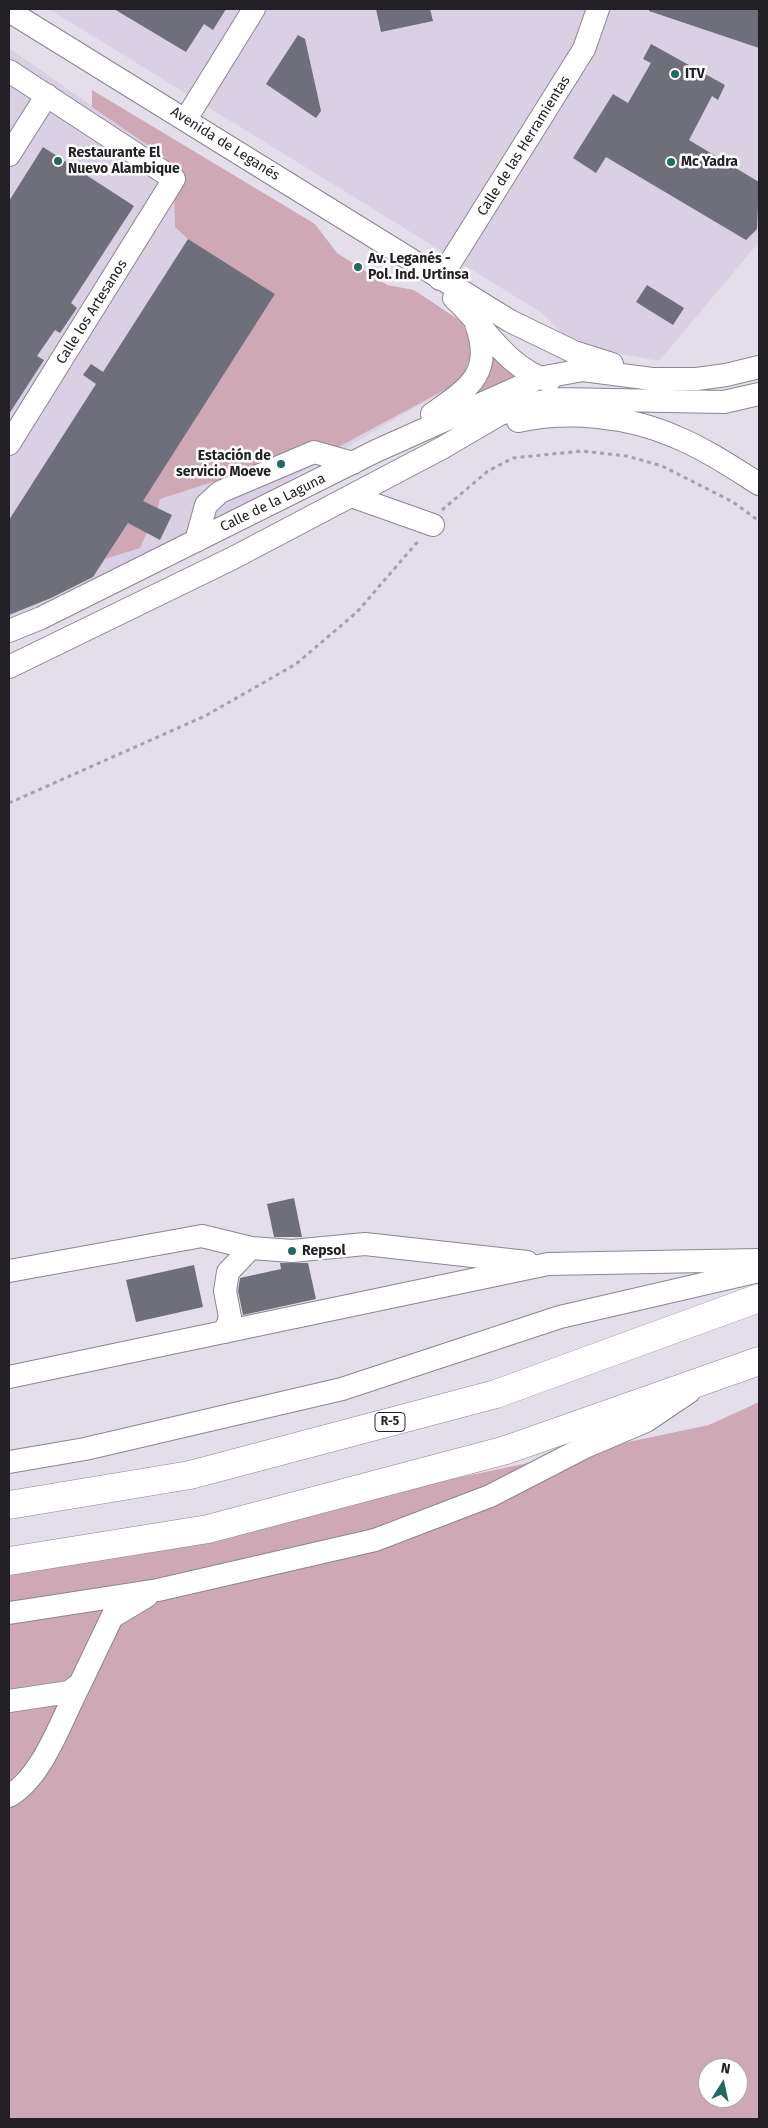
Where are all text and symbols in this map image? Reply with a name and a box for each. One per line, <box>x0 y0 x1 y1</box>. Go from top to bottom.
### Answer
place label: ITV <box>685 66 705 82</box>
marker: ITV <box>669 68 681 80</box>
street label: Calle de las Herramientas <box>474 73 574 219</box>
street label: Avenida de Leganés <box>167 104 283 184</box>
place label: Restaurante El Nuevo Alambique <box>68 145 180 178</box>
place label: Mc Yadra <box>681 154 738 170</box>
marker: Restaurante El Nuevo Alambique <box>52 155 64 167</box>
marker: Mc Yadra <box>665 156 677 168</box>
place label: Av. Leganés - Pol. Ind. Urtinsa <box>368 251 469 284</box>
street label: Calle los Artesanos <box>53 257 131 367</box>
marker: Av. Leganés - Pol. Ind. Urtinsa <box>352 261 364 273</box>
place label: Estación de servicio Moeve <box>176 448 271 481</box>
marker: Estación de servicio Moeve <box>275 458 287 470</box>
street label: Calle de la Laguna <box>218 470 328 536</box>
place label: Repsol <box>302 1243 346 1259</box>
marker: Repsol <box>286 1245 298 1257</box>
road number: R-5 <box>375 1412 405 1431</box>
north arrow <box>698 2058 748 2108</box>
text: N <box>719 2060 732 2078</box>

